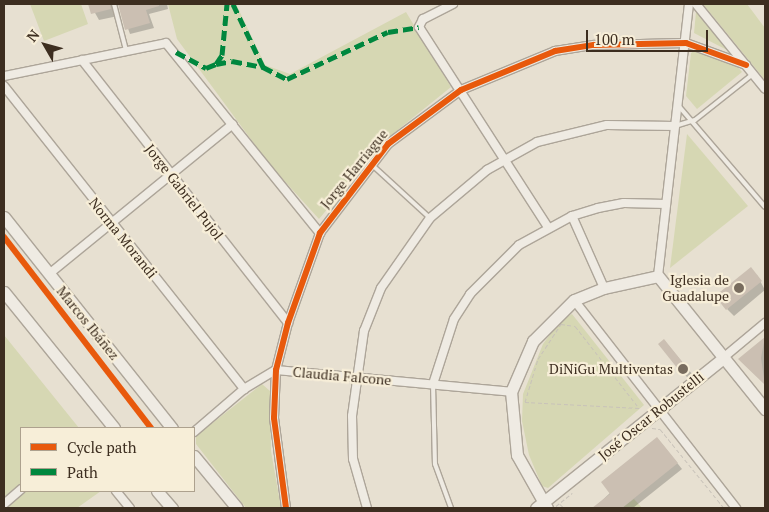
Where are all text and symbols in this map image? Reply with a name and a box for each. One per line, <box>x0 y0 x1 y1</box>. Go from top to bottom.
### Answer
north arrow <box>20 20 70 70</box>
scale bar <box>589 20 712 52</box>
text: N <box>22 25 44 45</box>
text: 100 m <box>594 29 635 49</box>
street label: Jorge Harriague <box>317 126 391 212</box>
street label: Jorge Gabriel Pujol <box>141 141 227 243</box>
street label: Norma Morandi <box>85 194 161 282</box>
place label: Iglesia de Guadalupe <box>662 272 729 304</box>
marker: Iglesia de Guadalupe <box>733 282 745 294</box>
street label: Marcos Ibáñez <box>53 283 123 363</box>
place label: DiNiGu Multiventas <box>549 361 673 377</box>
street label: Claudia Falcone <box>292 363 392 389</box>
marker: DiNiGu Multiventas <box>677 363 689 375</box>
street label: José Oscar Robustelli <box>595 368 707 464</box>
legend <box>20 427 195 492</box>
text: Cycle path <box>67 437 137 457</box>
text: Path <box>67 462 98 482</box>

